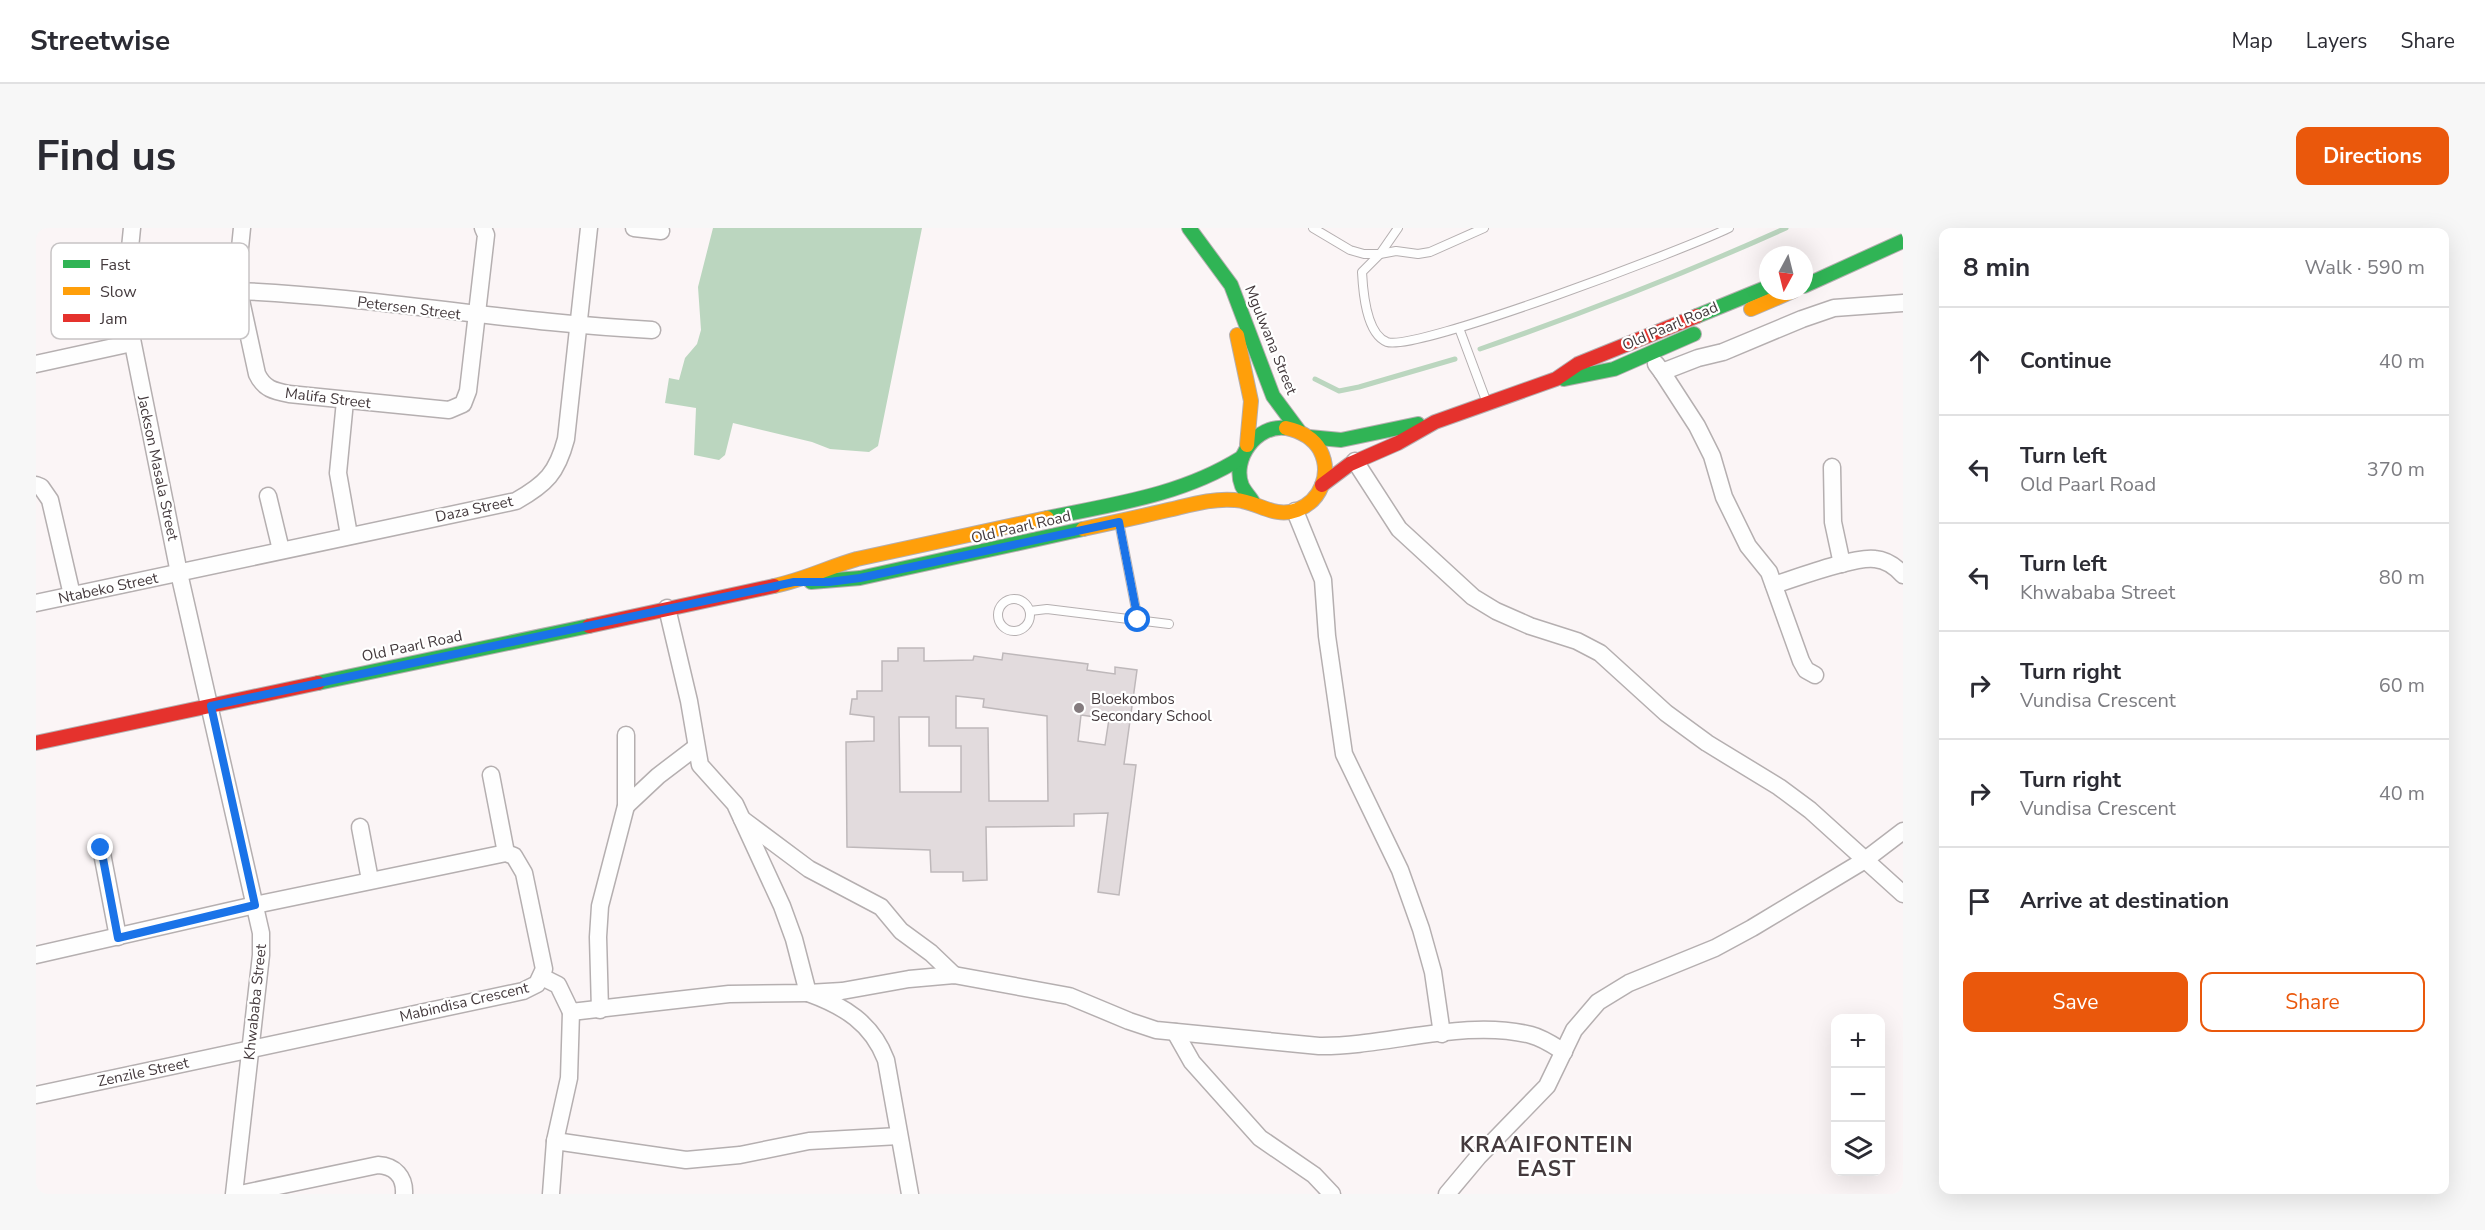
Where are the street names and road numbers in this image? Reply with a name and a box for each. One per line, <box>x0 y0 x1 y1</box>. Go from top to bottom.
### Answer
street label: Mgulwana Street <box>1240 282 1302 398</box>
street label: Petersen Street <box>356 292 463 324</box>
street label: Old Paarl Road <box>1619 297 1721 355</box>
street label: Malifa Street <box>284 383 373 413</box>
street label: Jackson Masala Street <box>133 392 183 543</box>
street label: Daza Street <box>433 491 515 527</box>
street label: Old Paarl Road <box>969 506 1073 548</box>
street label: Ntabeko Street <box>56 568 160 608</box>
street label: Old Paarl Road <box>360 626 464 666</box>
street label: Khwababa Street <box>239 942 271 1061</box>
street label: Mabindisa Crescent <box>398 977 531 1027</box>
street label: Zenzile Street <box>96 1052 191 1091</box>

